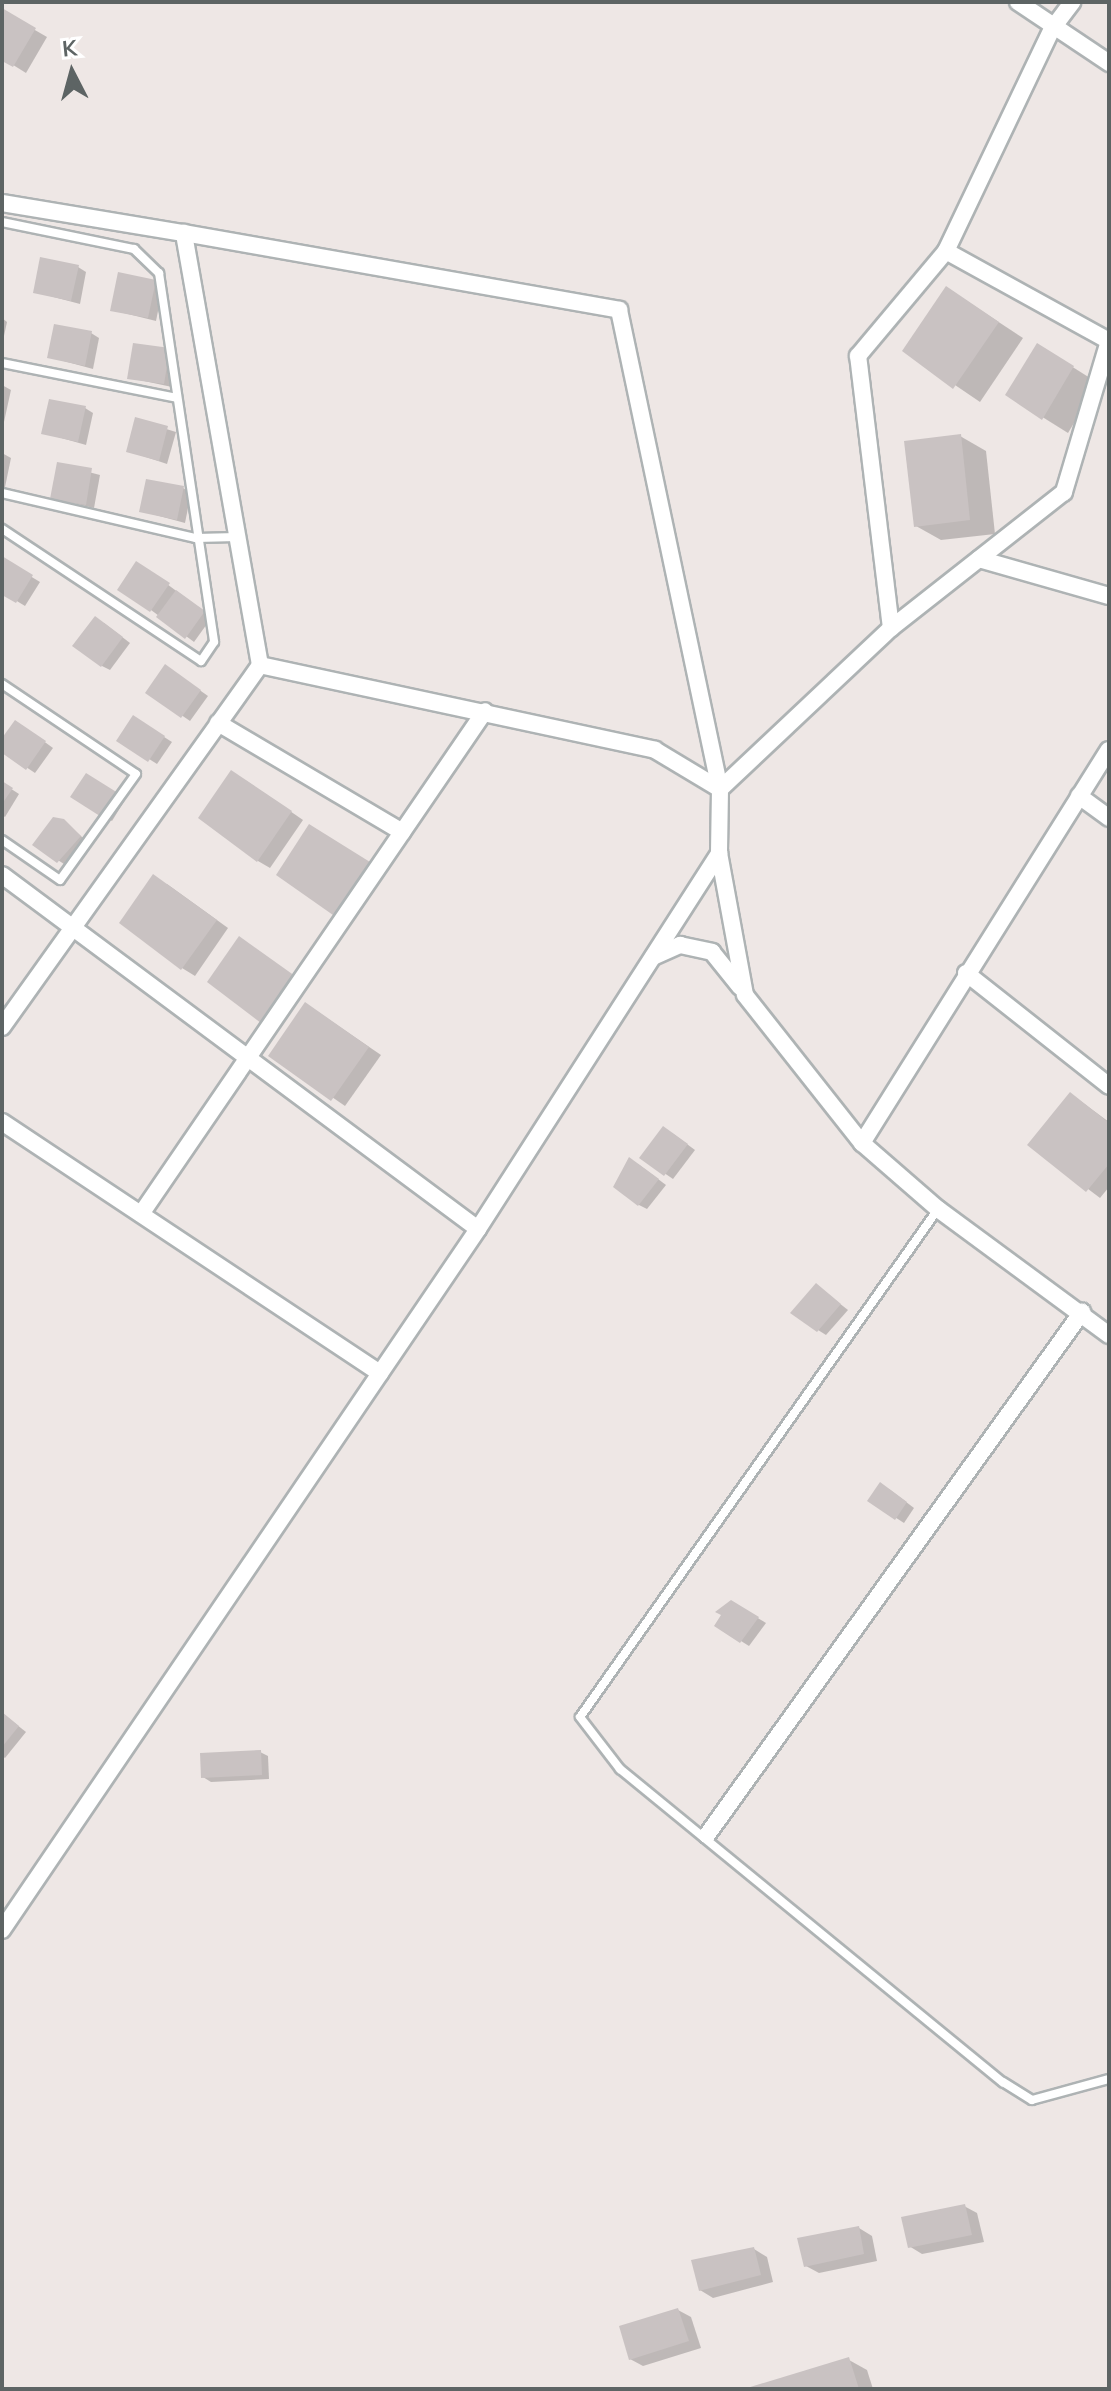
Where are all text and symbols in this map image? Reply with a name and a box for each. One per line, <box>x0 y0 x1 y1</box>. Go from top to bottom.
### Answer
north arrow <box>32 32 112 112</box>
text: K <box>61 33 78 63</box>

